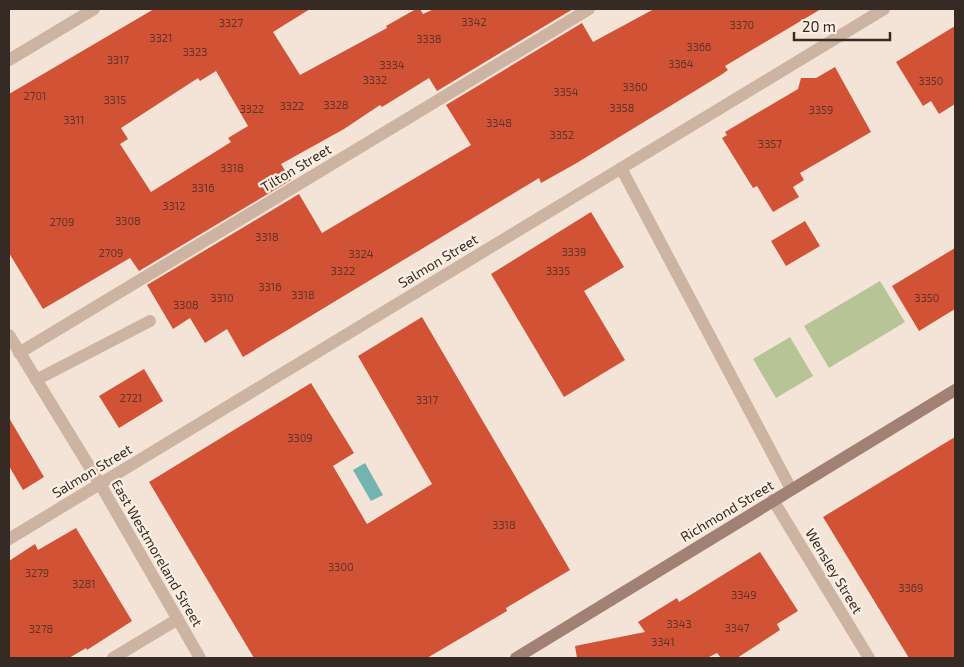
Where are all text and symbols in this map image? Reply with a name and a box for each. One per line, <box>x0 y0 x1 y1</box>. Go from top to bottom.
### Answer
scale bar <box>794 10 890 42</box>
house number: 3342 <box>461 15 487 28</box>
house number: 3327 <box>219 16 243 29</box>
text: 20 m <box>802 17 836 35</box>
house number: 3370 <box>730 18 754 31</box>
house number: 3321 <box>150 31 172 44</box>
house number: 3338 <box>416 32 442 45</box>
house number: 3366 <box>687 40 711 53</box>
house number: 3323 <box>183 45 207 58</box>
house number: 3317 <box>107 53 129 66</box>
house number: 3364 <box>668 57 694 70</box>
house number: 3334 <box>379 58 405 71</box>
house number: 3332 <box>363 73 387 86</box>
house number: 3350 <box>919 74 943 87</box>
house number: 3360 <box>622 80 648 93</box>
house number: 3354 <box>554 85 579 98</box>
house number: 2701 <box>24 89 46 102</box>
house number: 3315 <box>104 93 126 106</box>
house number: 3328 <box>323 98 349 111</box>
house number: 3322 <box>280 99 304 112</box>
house number: 3358 <box>610 101 634 114</box>
house number: 3322 <box>240 102 264 115</box>
house number: 3359 <box>809 103 833 116</box>
house number: 3311 <box>64 113 85 126</box>
house number: 3348 <box>486 116 512 129</box>
house number: 3352 <box>550 128 574 141</box>
house number: 3357 <box>758 137 782 150</box>
street label: Tilton Street <box>257 140 334 195</box>
house number: 3318 <box>220 161 244 174</box>
house number: 3316 <box>192 181 214 194</box>
house number: 3312 <box>163 199 185 212</box>
house number: 3308 <box>115 214 141 227</box>
house number: 2709 <box>50 215 74 228</box>
house number: 3318 <box>255 230 279 243</box>
street label: Salmon Street <box>395 230 481 291</box>
house number: 3339 <box>562 245 586 258</box>
house number: 2709 <box>99 246 123 259</box>
house number: 3324 <box>348 247 374 260</box>
house number: 3322 <box>331 264 355 277</box>
house number: 3335 <box>546 264 570 277</box>
house number: 3316 <box>259 280 281 293</box>
house number: 3318 <box>291 288 315 301</box>
house number: 3310 <box>210 291 234 304</box>
house number: 3350 <box>915 291 939 304</box>
house number: 3308 <box>173 298 199 311</box>
house number: 2721 <box>120 391 142 404</box>
house number: 3317 <box>416 393 438 406</box>
house number: 3309 <box>287 431 313 444</box>
street label: Salmon Street <box>49 440 135 501</box>
street label: East Westmoreland Street <box>108 476 207 629</box>
street label: Richmond Street <box>677 476 776 545</box>
house number: 3318 <box>492 518 516 531</box>
street label: Wensley Street <box>802 525 867 616</box>
house number: 3300 <box>328 560 354 573</box>
house number: 3279 <box>25 566 49 579</box>
house number: 3281 <box>72 577 96 590</box>
house number: 3369 <box>899 581 923 594</box>
house number: 3349 <box>731 588 757 601</box>
house number: 3343 <box>666 617 692 630</box>
house number: 3347 <box>725 621 750 634</box>
house number: 3278 <box>29 622 53 635</box>
house number: 3341 <box>651 635 675 648</box>

